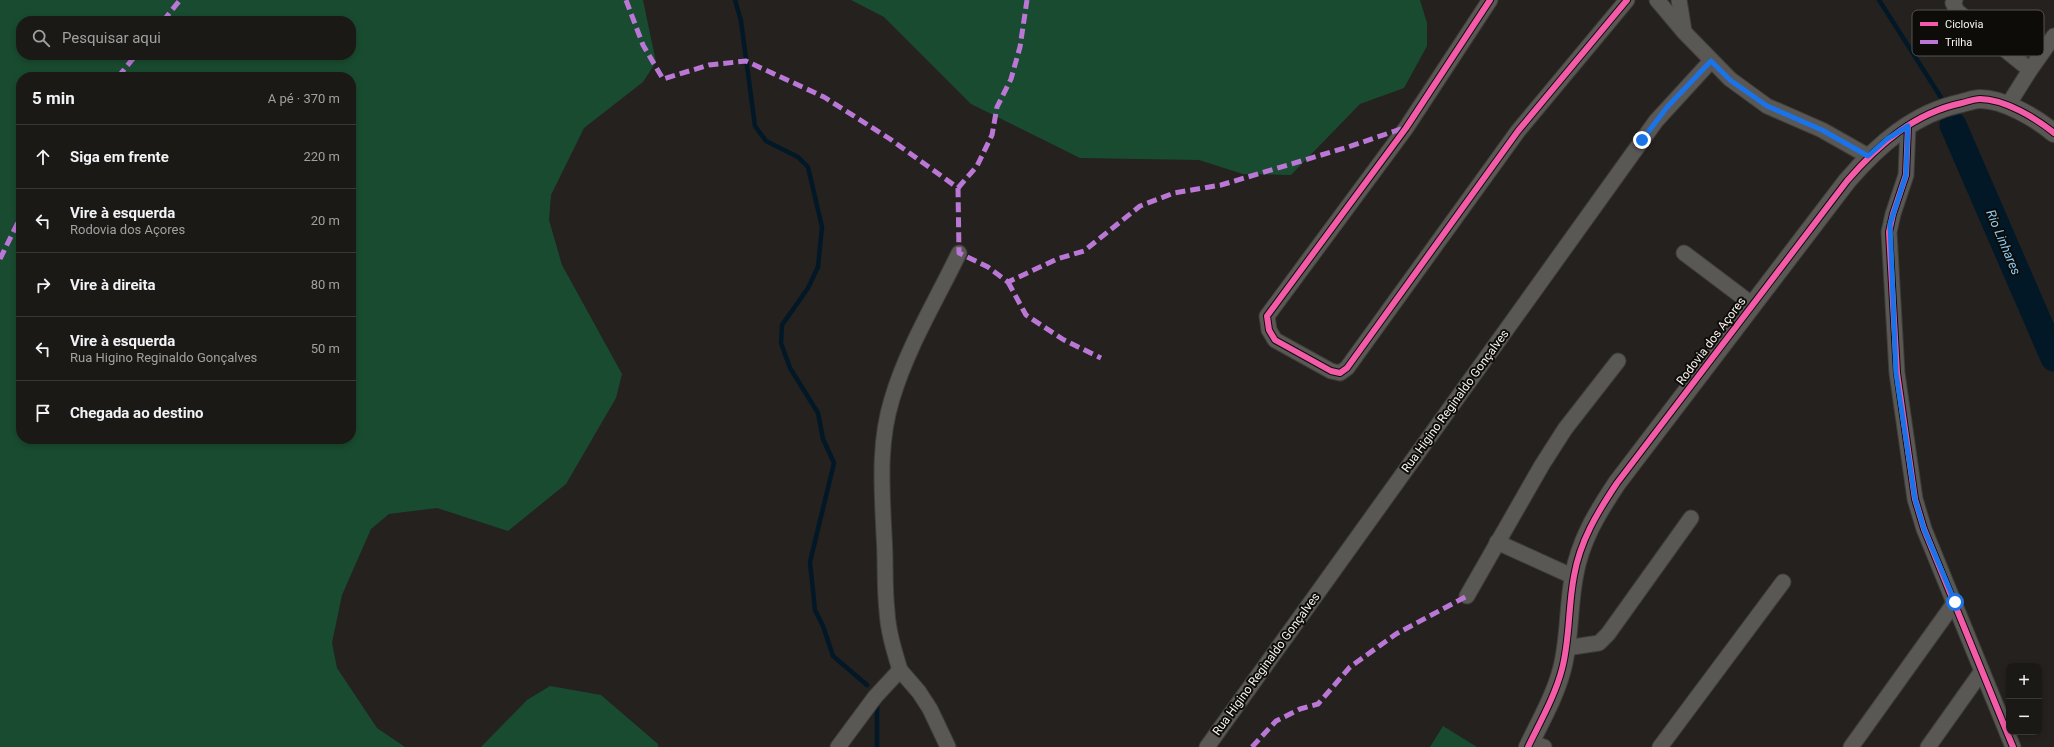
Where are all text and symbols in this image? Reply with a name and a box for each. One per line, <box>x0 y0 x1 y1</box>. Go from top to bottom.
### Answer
legend <box>1912 10 2044 56</box>
search box <box>16 16 356 60</box>
text: Ciclovia <box>1945 18 1983 31</box>
icon: search <box>30 27 52 49</box>
text: Pesquisar aqui <box>62 29 161 47</box>
text: Trilha <box>1945 36 1972 49</box>
text: 5 min <box>32 88 75 108</box>
text: A pé · 370 m <box>268 91 340 106</box>
route end <box>1633 131 1651 149</box>
icon: ahead <box>32 146 54 168</box>
text: Siga em frente <box>70 148 169 166</box>
text: 220 m <box>303 149 340 164</box>
text: Vire à esquerda <box>70 204 175 222</box>
water label: Rio Linhares <box>1983 207 2024 277</box>
icon: left <box>32 210 54 232</box>
text: 20 m <box>311 213 340 228</box>
text: Rodovia dos Açores <box>70 222 185 237</box>
icon: right <box>32 274 54 296</box>
text: Vire à direita <box>70 276 156 294</box>
text: 80 m <box>311 277 340 292</box>
street label: Rodovia dos Açores <box>1673 294 1749 388</box>
street label: Rua Higino Reginaldo Gonçalves <box>1399 327 1511 475</box>
text: Vire à esquerda <box>70 332 175 350</box>
icon: left <box>32 338 54 360</box>
text: 50 m <box>311 341 340 356</box>
text: Rua Higino Reginaldo Gonçalves <box>70 350 257 365</box>
icon: arrive <box>32 402 54 424</box>
text: Chegada ao destino <box>70 404 204 422</box>
street label: Rua Higino Reginaldo Gonçalves <box>1210 590 1322 738</box>
route start <box>1946 593 1964 611</box>
map controls <box>2006 663 2042 735</box>
button: + <box>2006 663 2042 699</box>
button: − <box>2006 699 2042 735</box>

